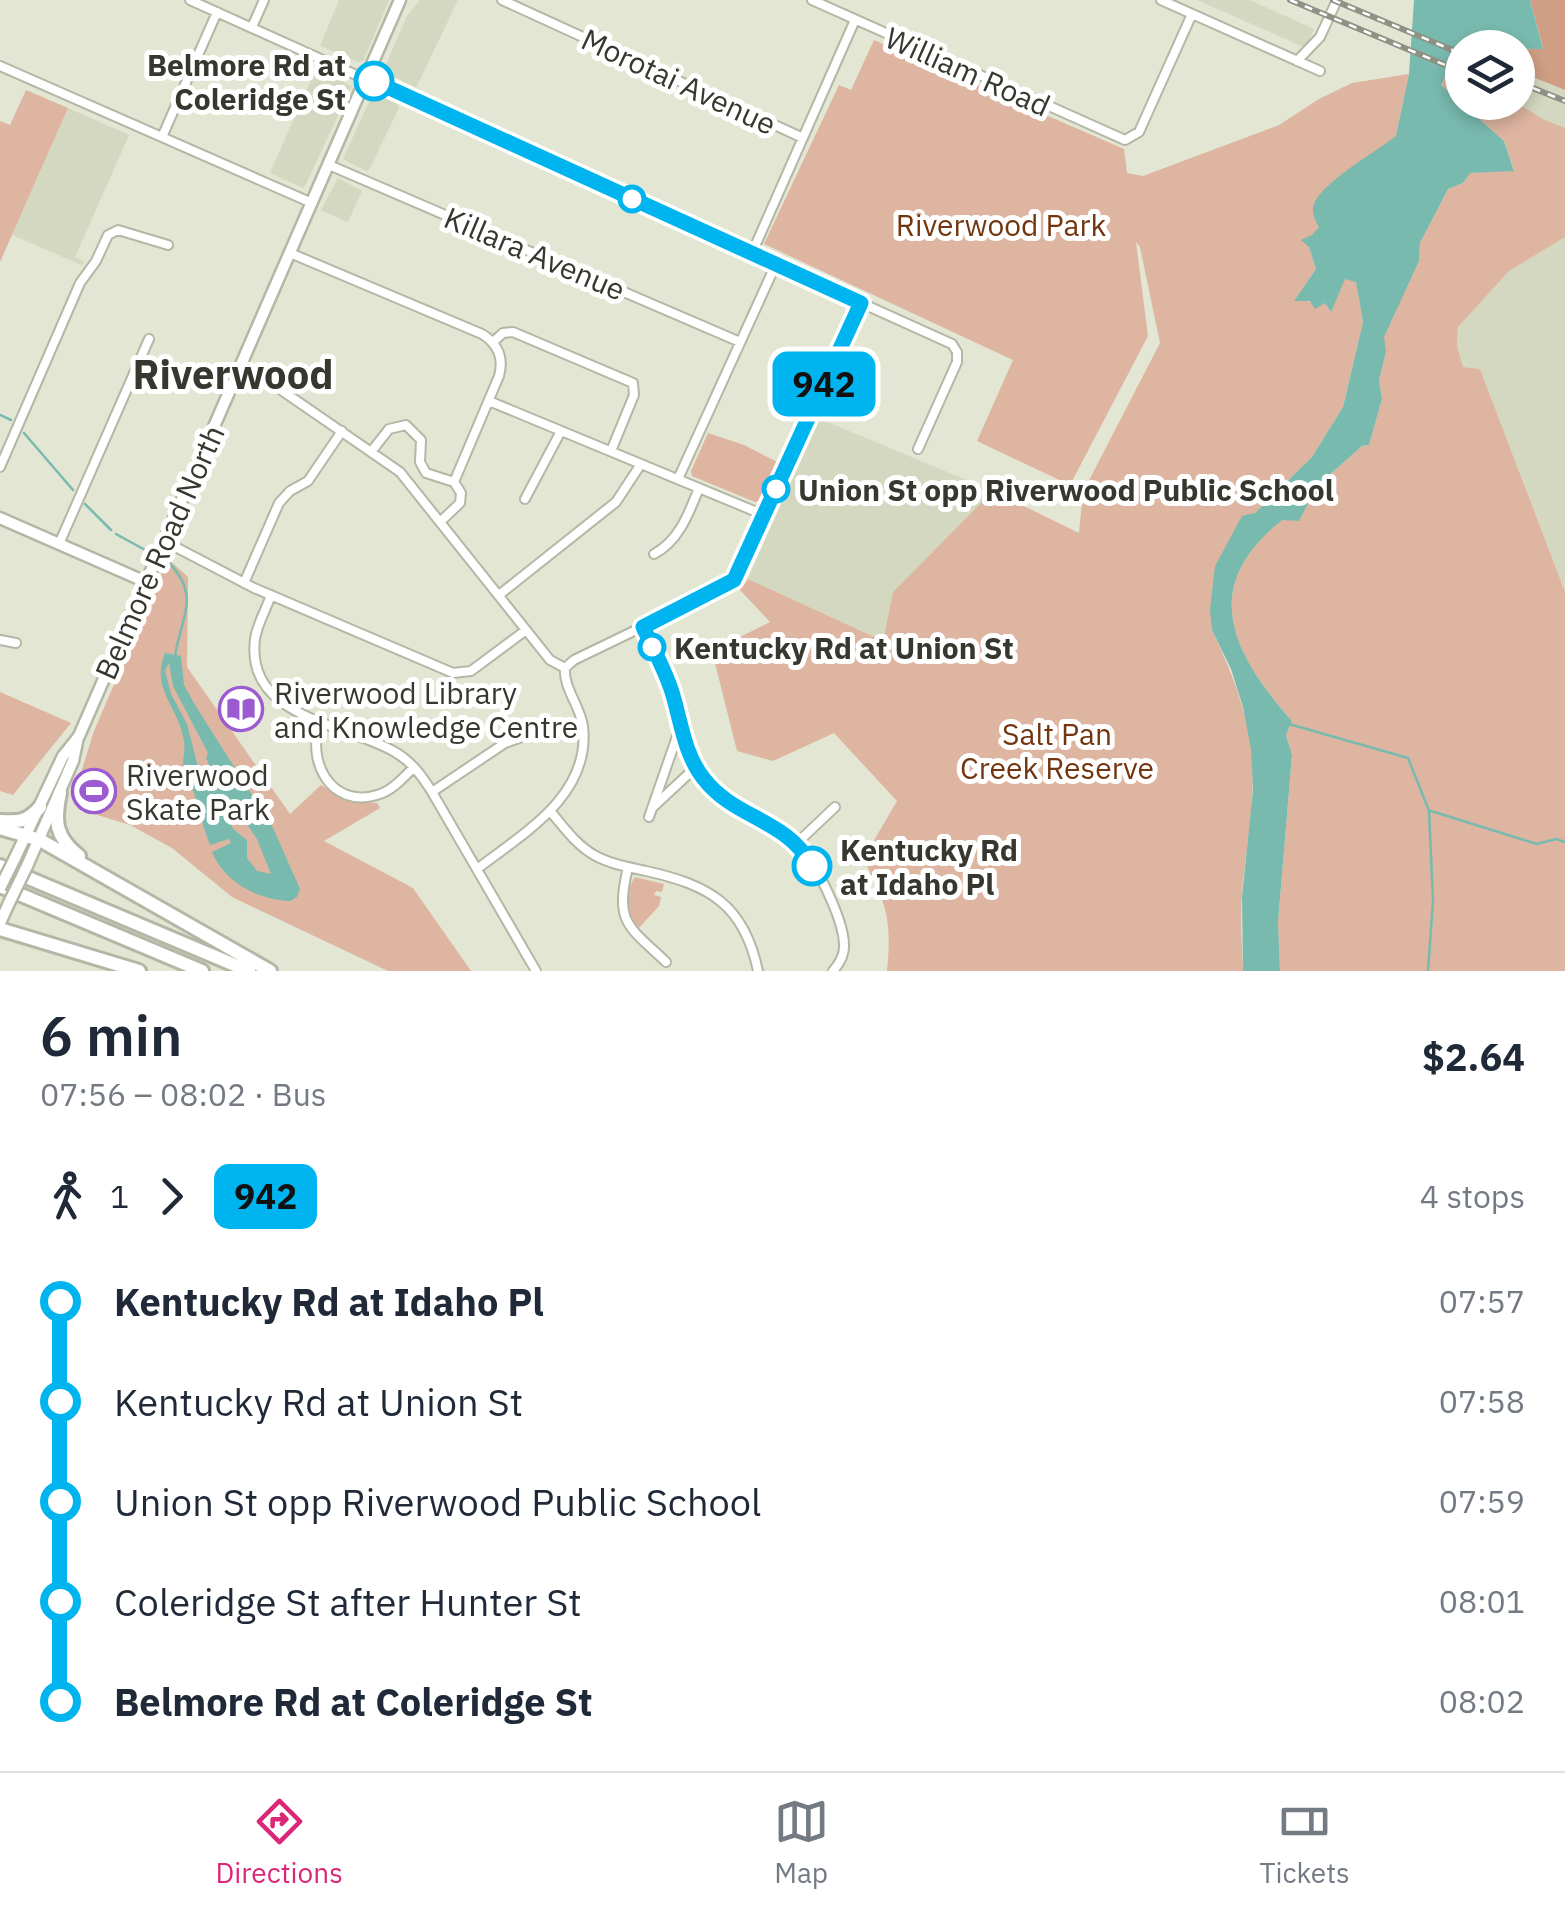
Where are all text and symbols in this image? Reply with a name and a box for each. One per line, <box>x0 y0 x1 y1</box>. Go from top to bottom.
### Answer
street label: William Road <box>880 17 1056 125</box>
street label: Morotai Avenue <box>576 19 782 143</box>
map controls <box>1445 30 1535 120</box>
button: layers <box>1445 30 1535 120</box>
place label: Belmore Rd at Coleridge St <box>147 45 346 118</box>
marker: Belmore Rd at Coleridge St <box>355 62 393 100</box>
unlabelled marker <box>619 186 645 212</box>
street label: Killara Avenue <box>439 197 631 309</box>
park label: Riverwood Park <box>896 205 1106 244</box>
district label: Riverwood <box>132 348 334 400</box>
line badge: 942 <box>766 352 882 416</box>
text: 942 <box>792 361 856 407</box>
street label: Belmore Road North <box>85 419 233 685</box>
place label: Union St opp Riverwood Public School <box>798 470 1334 509</box>
marker: Union St opp Riverwood Public School <box>763 476 789 502</box>
place label: Kentucky Rd at Union St <box>674 628 1014 667</box>
marker: Kentucky Rd at Union St <box>639 634 665 660</box>
place label: Riverwood Library and Knowledge Centre <box>274 673 578 746</box>
library icon: Riverwood Library and Knowledge Centre <box>218 686 264 732</box>
park label: Salt Pan Creek Reserve <box>960 714 1154 787</box>
place label: Riverwood Skate Park <box>126 755 270 828</box>
sports icon: Riverwood Skate Park <box>71 768 117 814</box>
place label: Kentucky Rd at Idaho Pl <box>840 830 1018 903</box>
marker: Kentucky Rd at Idaho Pl <box>793 847 831 885</box>
text: 6 min <box>40 1000 182 1071</box>
text: $2.64 <box>1422 1032 1525 1081</box>
text: 07:56 – 08:02 · Bus <box>40 1073 326 1115</box>
icon: walk <box>40 1169 95 1224</box>
icon: forward <box>144 1169 199 1224</box>
text: 942 <box>234 1173 297 1219</box>
text: 1 <box>110 1175 129 1217</box>
text: 4 stops <box>1420 1175 1525 1217</box>
text: Kentucky Rd at Idaho Pl <box>114 1277 544 1326</box>
text: 07:57 <box>1439 1280 1525 1322</box>
text: Kentucky Rd at Union St <box>114 1377 523 1426</box>
text: 07:58 <box>1439 1380 1525 1422</box>
text: Union St opp Riverwood Public School <box>114 1477 761 1526</box>
text: 07:59 <box>1439 1480 1525 1522</box>
text: Coleridge St after Hunter St <box>114 1577 582 1626</box>
text: 08:01 <box>1439 1580 1525 1622</box>
text: Belmore Rd at Coleridge St <box>114 1677 593 1726</box>
text: 08:02 <box>1439 1680 1525 1722</box>
tab: Directions <box>215 1794 343 1891</box>
tab: Map <box>774 1794 829 1891</box>
tab: Tickets <box>1259 1794 1350 1891</box>

